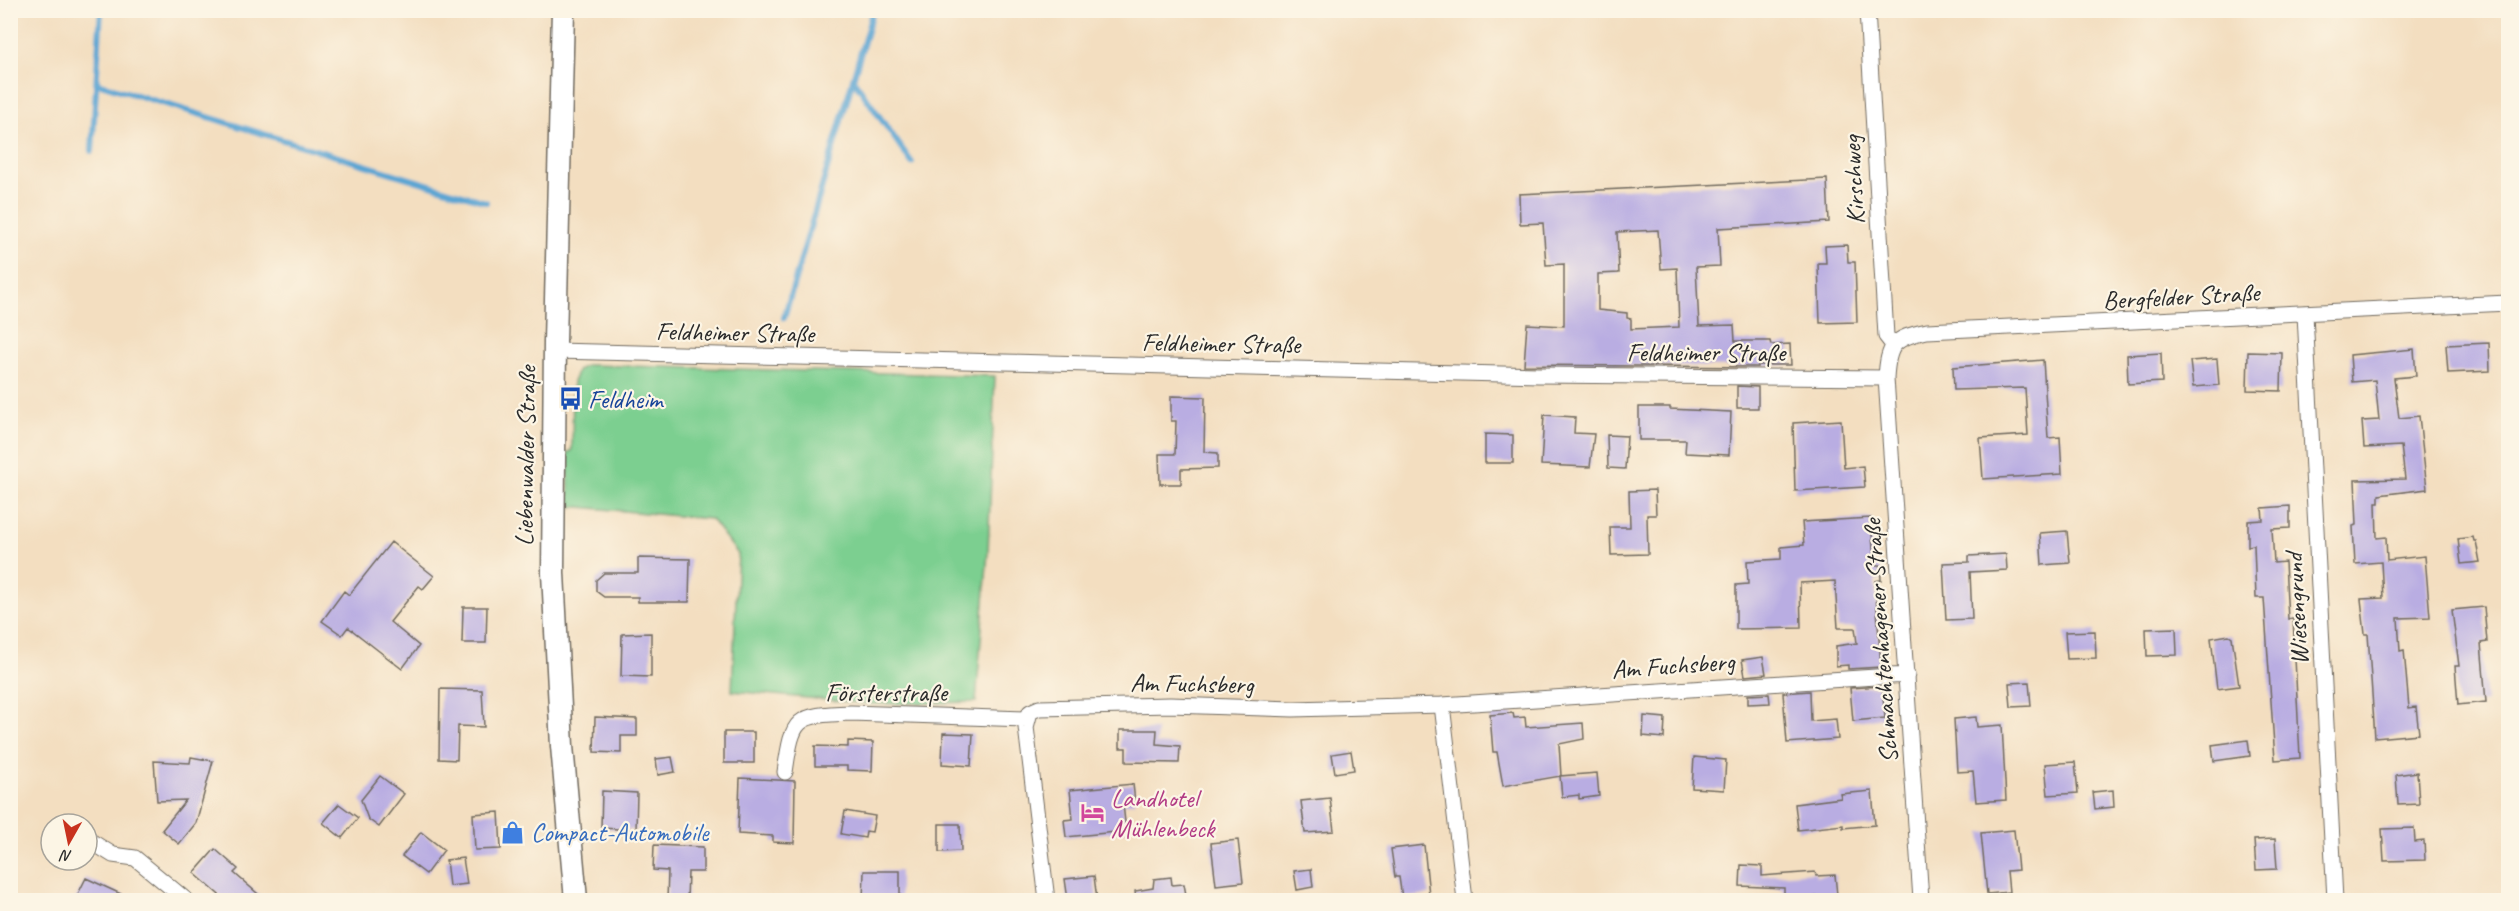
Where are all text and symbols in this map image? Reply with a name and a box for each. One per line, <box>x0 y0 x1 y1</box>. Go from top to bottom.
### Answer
street label: Kirschweg <box>1835 133 1872 225</box>
street label: Bergfelder Straße <box>2102 276 2263 317</box>
street label: Feldheimer Straße <box>656 315 817 350</box>
street label: Feldheimer Straße <box>1142 326 1303 361</box>
street label: Feldheimer Straße <box>1627 336 1788 369</box>
street label: Liebenwalder Straße <box>507 363 544 546</box>
place label: Feldheim <box>588 383 665 416</box>
bus stop icon: Feldheim <box>557 386 583 412</box>
street label: Schmachtenhagener Straße <box>1855 515 1905 764</box>
street label: Wiesengrund <box>2277 548 2316 666</box>
street label: Am Fuchsberg <box>1610 645 1737 686</box>
street label: Am Fuchsberg <box>1130 666 1256 701</box>
street label: Försterstraße <box>825 676 949 709</box>
place label: Landhotel Mühlenbeck <box>1111 782 1217 845</box>
hotel icon: Landhotel Mühlenbeck <box>1080 800 1106 826</box>
north arrow <box>39 812 99 872</box>
place label: Compact-Automobile <box>531 816 710 849</box>
shop icon: Compact-Automobile <box>500 819 526 845</box>
text: N <box>57 845 73 866</box>

